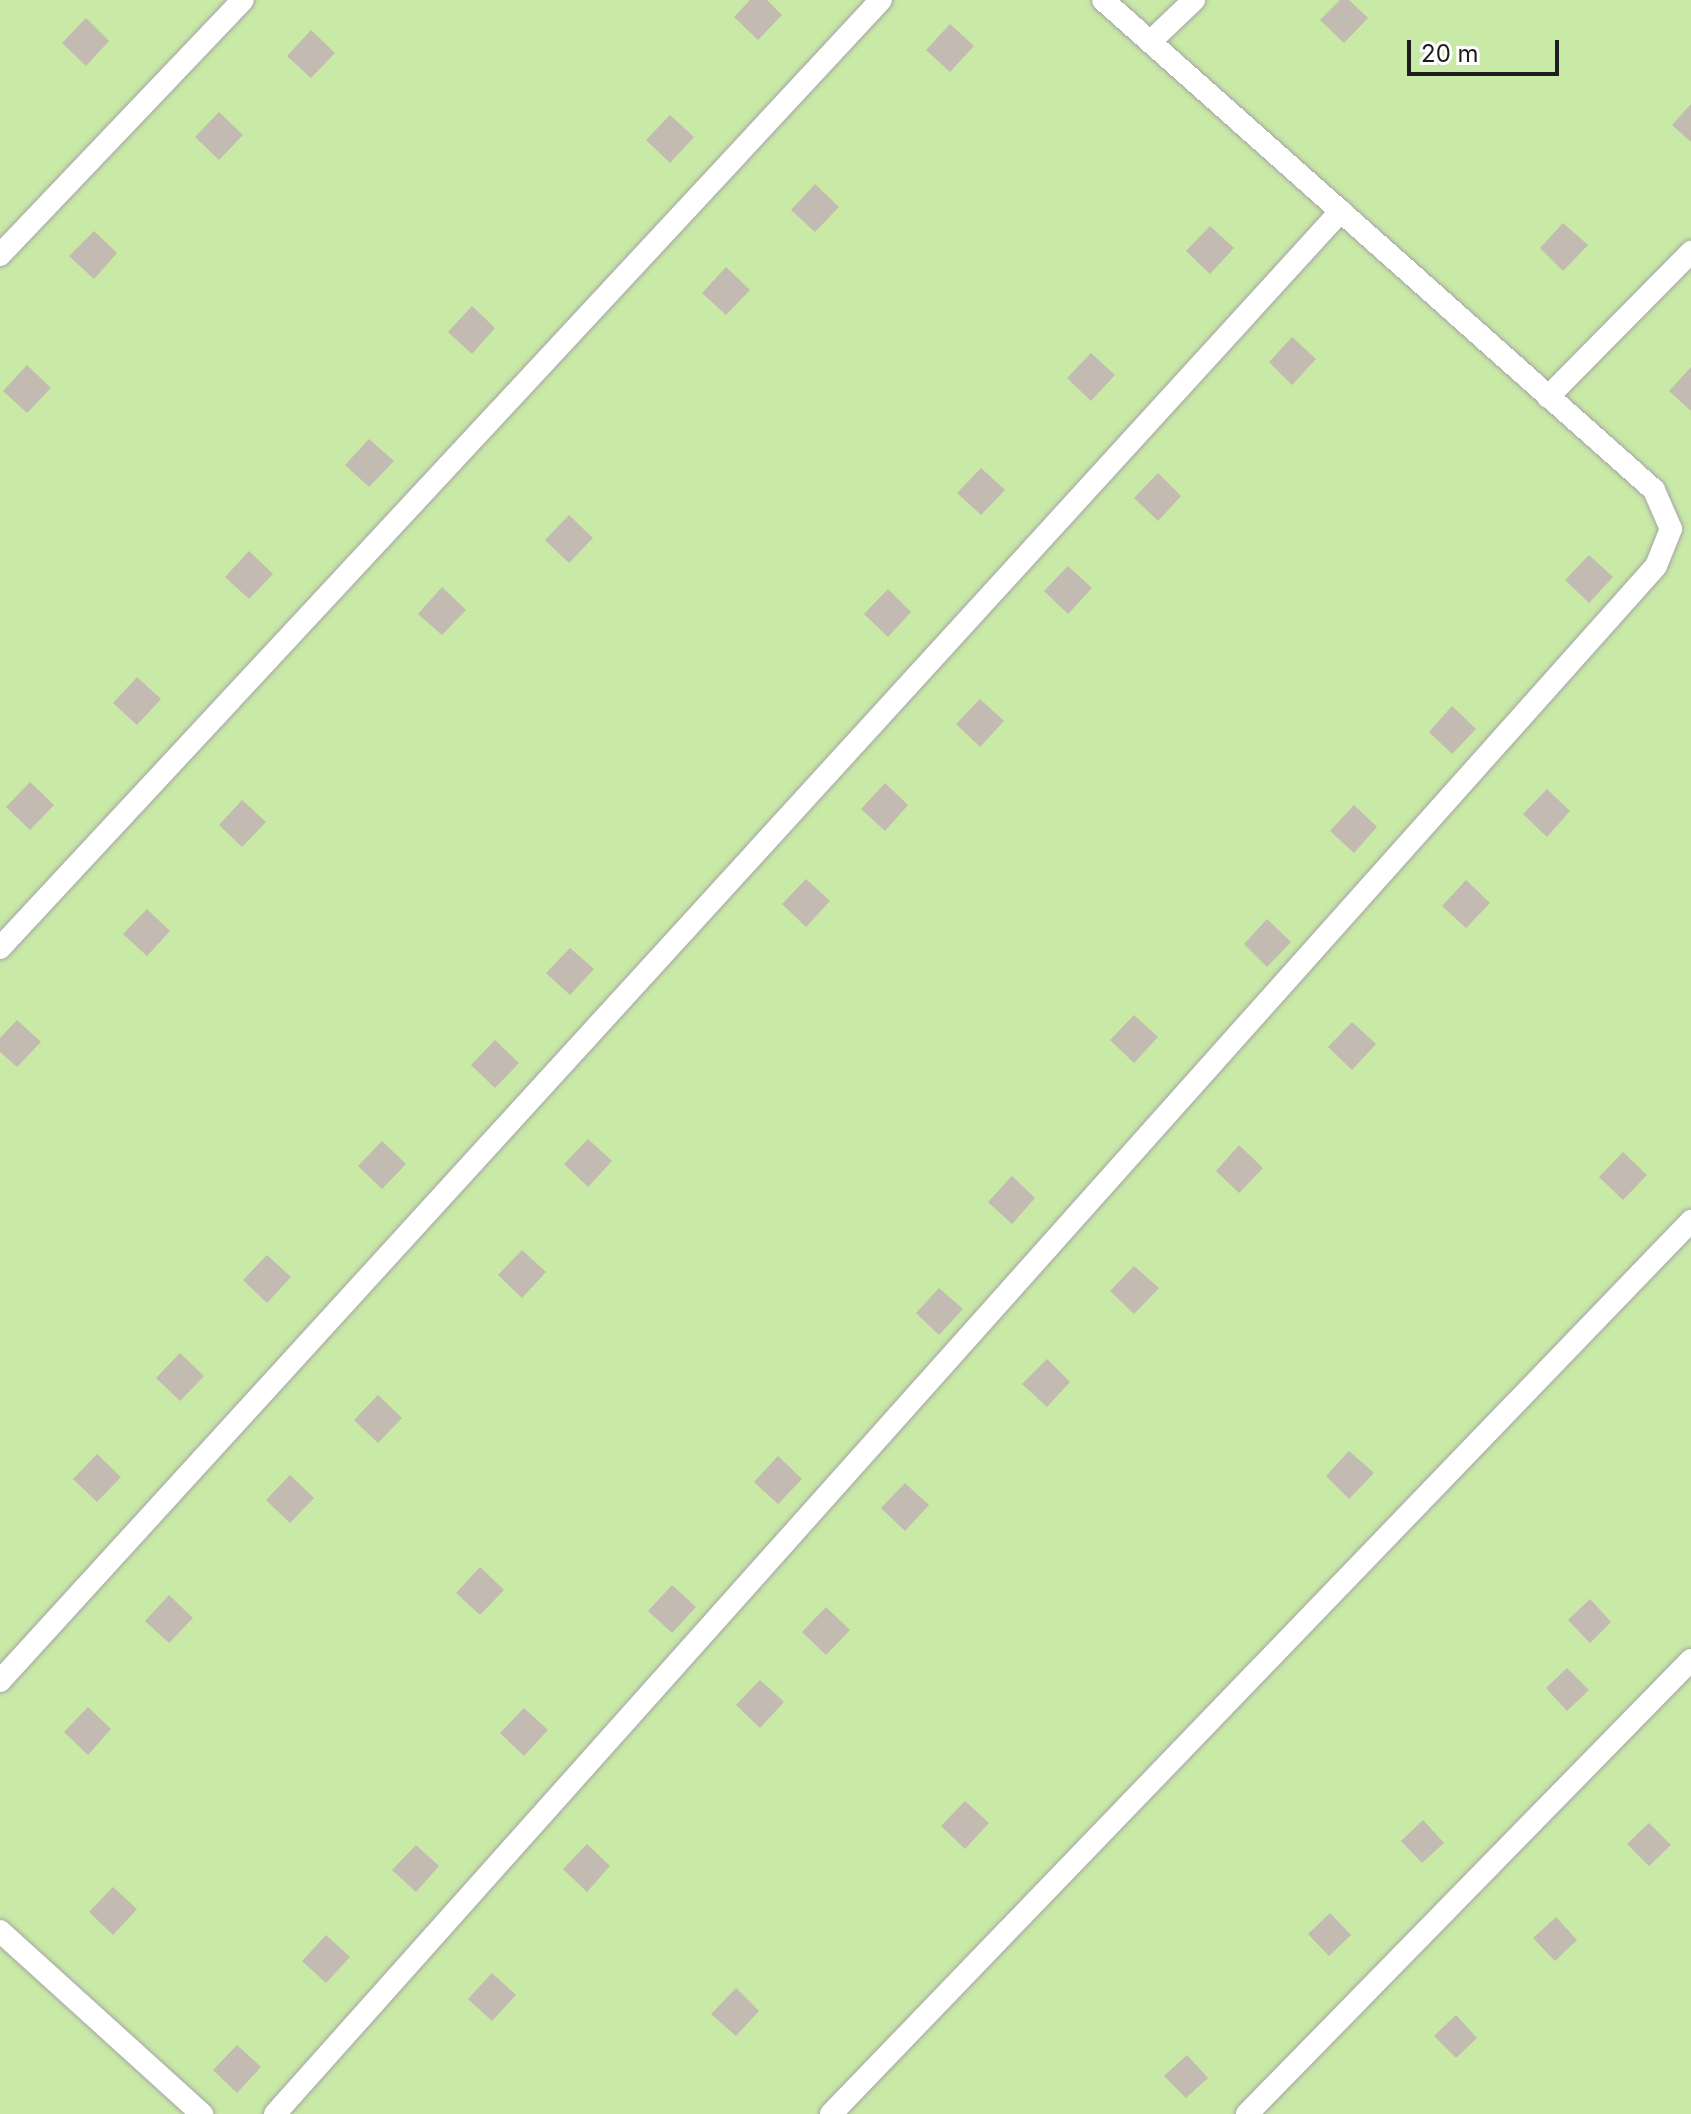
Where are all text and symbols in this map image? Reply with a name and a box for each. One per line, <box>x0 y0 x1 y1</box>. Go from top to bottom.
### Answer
scale bar <box>1411 24 1563 74</box>
text: 20 m <box>1421 39 1479 68</box>

